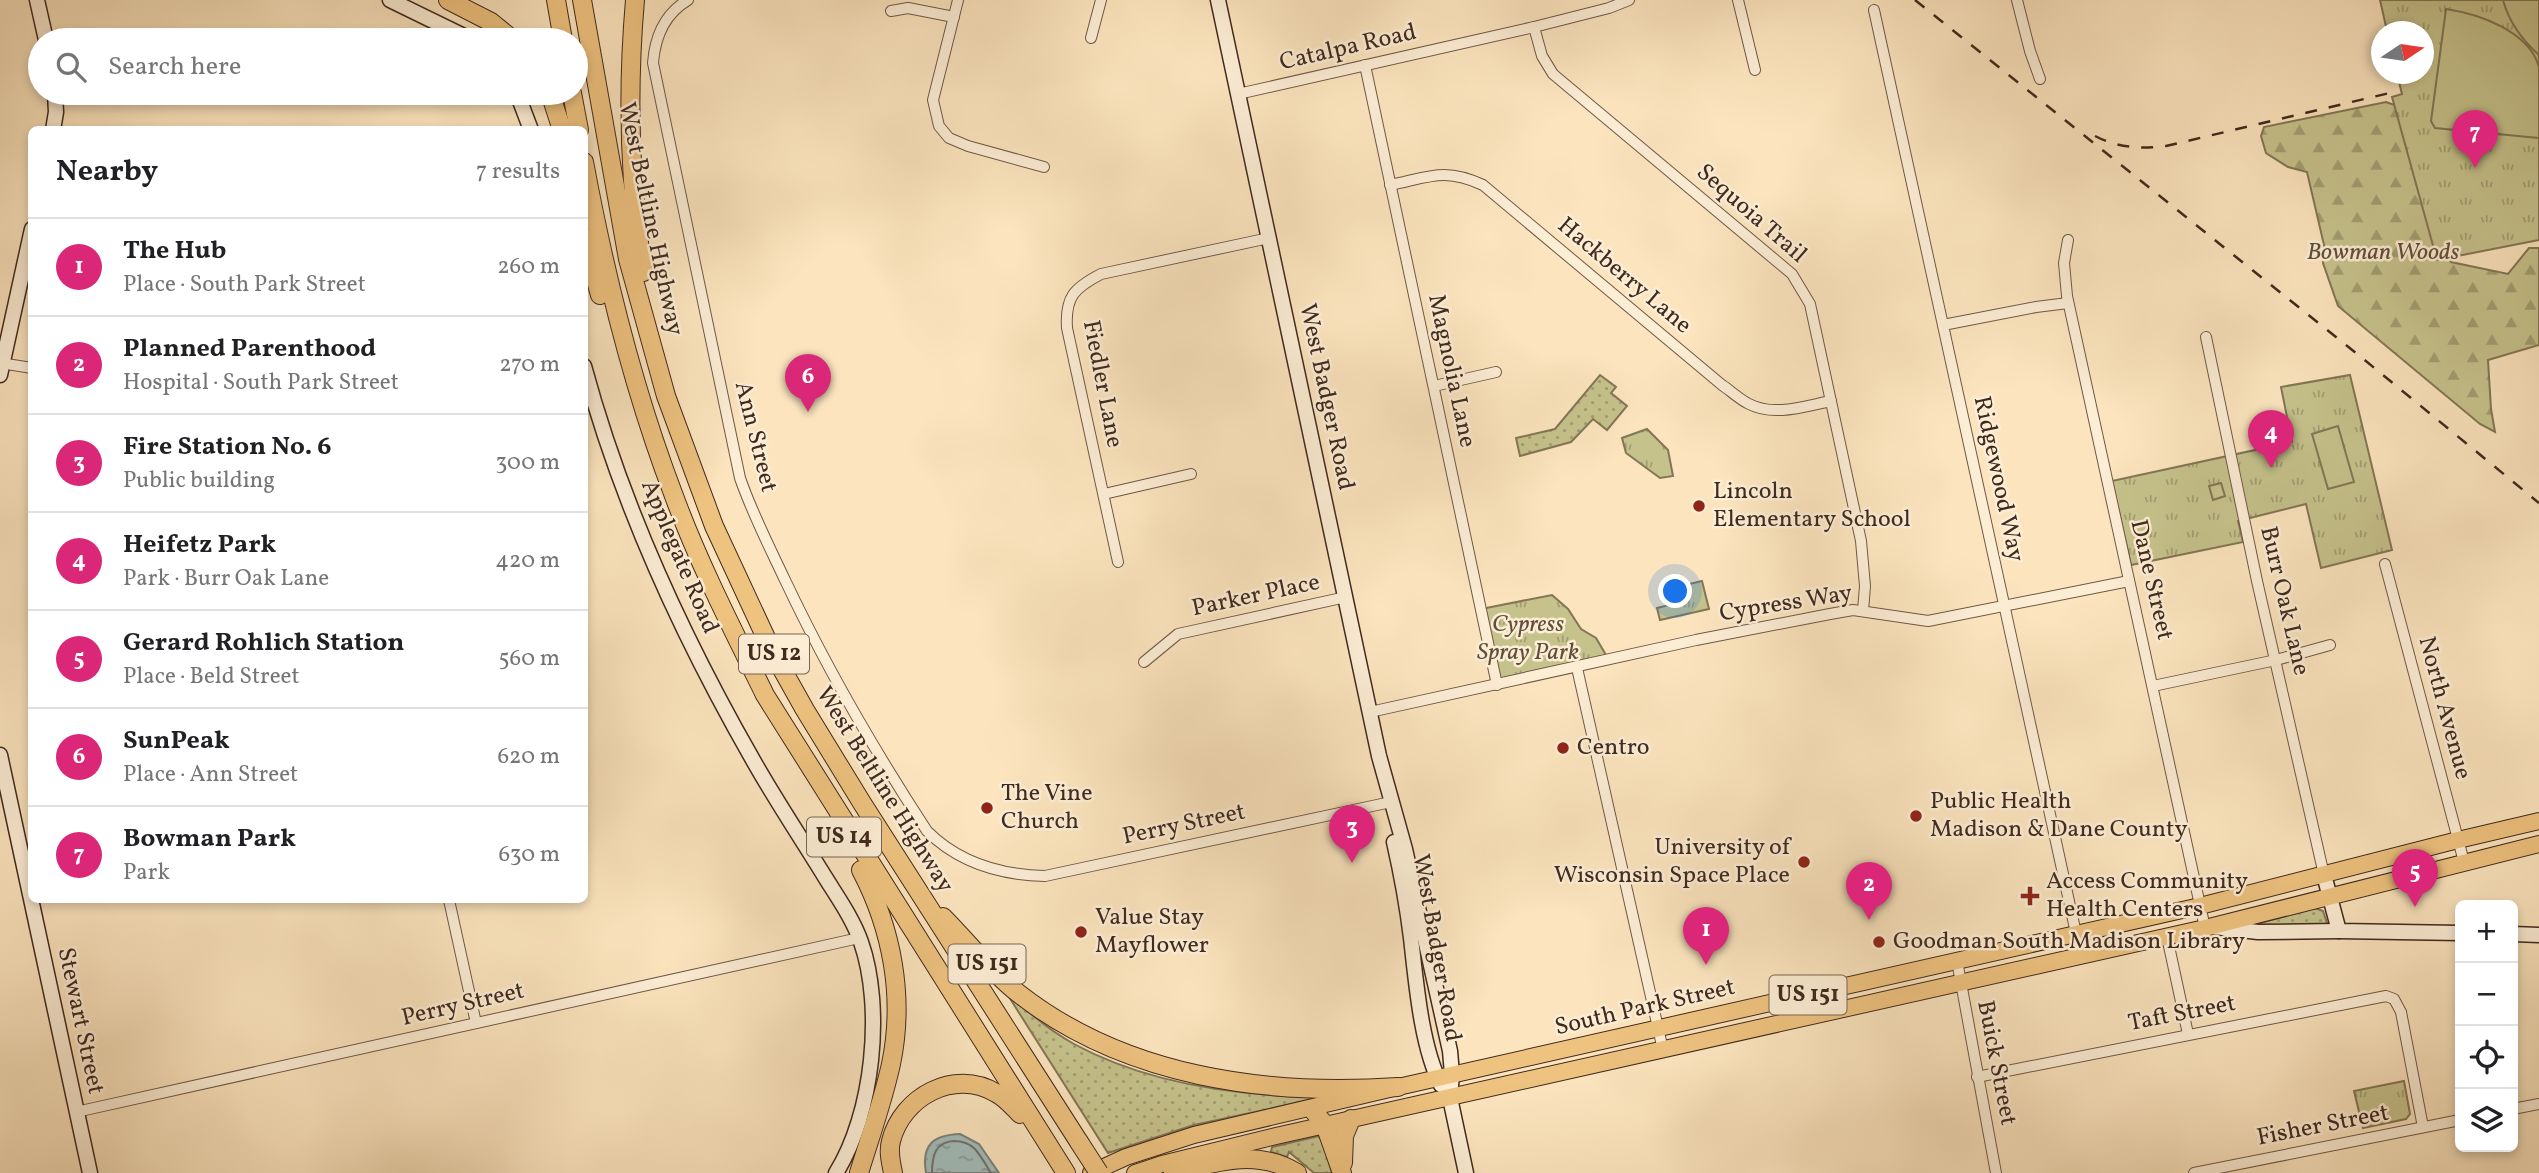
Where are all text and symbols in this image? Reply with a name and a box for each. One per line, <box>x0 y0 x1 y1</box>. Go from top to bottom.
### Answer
street label: Catalpa Road <box>1276 16 1420 80</box>
north arrow <box>2371 21 2434 84</box>
search box <box>28 28 588 105</box>
icon: search <box>52 48 90 86</box>
text: Search here <box>108 49 241 85</box>
street label: West Beltline Highway <box>609 99 691 339</box>
pin: 7 <box>2452 110 2498 168</box>
text: Nearby <box>56 151 158 193</box>
text: 7 results <box>476 156 560 188</box>
street label: Sequoia Trail <box>1688 156 1814 272</box>
street label: Hackberry Lane <box>1549 210 1699 342</box>
text: The Hub <box>123 233 226 269</box>
park label: Bowman Woods <box>2307 236 2460 270</box>
text: 1 <box>74 251 84 283</box>
text: 260 m <box>497 251 560 283</box>
text: Place · South Park Street <box>123 269 366 301</box>
street label: Magnolia Lane <box>1418 291 1484 451</box>
street label: West Badger Road <box>1290 300 1362 494</box>
street label: Fiedler Lane <box>1073 317 1131 451</box>
text: Planned Parenthood <box>123 331 376 367</box>
text: 2 <box>73 349 85 381</box>
text: 270 m <box>499 349 560 381</box>
pin: 6 <box>785 354 831 412</box>
text: Hospital · South Park Street <box>123 367 399 399</box>
street label: Ann Street <box>725 378 785 496</box>
street label: Ridgewood Way <box>1964 393 2032 565</box>
pin: 4 <box>2248 410 2294 468</box>
text: Fire Station No. 6 <box>123 429 332 465</box>
text: 3 <box>73 447 85 479</box>
text: 300 m <box>496 447 560 479</box>
text: Public building <box>123 465 275 497</box>
street label: Applegate Road <box>631 475 727 639</box>
place label: Lincoln Elementary School <box>1713 475 1911 537</box>
marker: Lincoln Elementary School <box>1691 498 1707 514</box>
street label: Dane Street <box>2121 516 2181 644</box>
street label: Burr Oak Lane <box>2250 523 2318 679</box>
text: Heifetz Park <box>123 527 276 563</box>
text: 4 <box>72 545 86 577</box>
text: 420 m <box>495 545 560 577</box>
text: Park · Burr Oak Lane <box>123 563 329 595</box>
street label: Parker Place <box>1189 566 1323 626</box>
your location <box>1658 574 1692 608</box>
street label: Cypress Way <box>1717 577 1855 631</box>
park label: Cypress Spray Park <box>1477 608 1579 670</box>
text: Gerard Rohlich Station <box>123 625 404 661</box>
street label: North Avenue <box>2409 633 2479 783</box>
road number: US 12 <box>739 634 809 674</box>
text: 5 <box>73 643 85 675</box>
text: 560 m <box>499 643 560 675</box>
text: Place · Beld Street <box>123 661 300 693</box>
street label: West Beltline Highway <box>807 680 961 900</box>
text: SunPeak <box>123 723 230 759</box>
place label: Centro <box>1577 731 1650 765</box>
marker: Centro <box>1555 740 1571 756</box>
text: 6 <box>73 741 85 773</box>
text: 620 m <box>497 741 560 773</box>
text: Place · Ann Street <box>123 759 298 791</box>
place label: The Vine Church <box>1001 777 1093 839</box>
place label: Public Health Madison & Dane County <box>1930 785 2188 847</box>
street label: Perry Street <box>1119 795 1249 855</box>
marker: The Vine Church <box>979 800 995 816</box>
pin: 3 <box>1329 805 1375 863</box>
marker: Public Health Madison & Dane County <box>1908 808 1924 824</box>
road number: US 14 <box>807 818 881 856</box>
text: Bowman Park <box>123 821 296 857</box>
place label: University of Wisconsin Space Place <box>1554 831 1793 893</box>
text: 7 <box>74 839 85 871</box>
text: 630 m <box>499 839 560 871</box>
pin: 5 <box>2392 849 2438 907</box>
street label: West Badger Road <box>1403 851 1469 1045</box>
marker: University of Wisconsin Space Place <box>1796 854 1812 870</box>
text: Park <box>123 857 170 889</box>
pin: 2 <box>1846 862 1892 920</box>
place label: Access Community Health Centers <box>2046 865 2248 927</box>
marker: Access Community Health Centers <box>2020 886 2040 906</box>
map controls <box>2455 900 2518 1152</box>
button: + <box>2455 900 2518 963</box>
place label: Value Stay Mayflower <box>1095 901 1209 963</box>
pin: 1 <box>1683 907 1729 965</box>
marker: Value Stay Mayflower <box>1073 924 1089 940</box>
place label: Goodman South Madison Library <box>1893 925 2245 959</box>
marker: Goodman South Madison Library <box>1871 934 1887 950</box>
street label: Stewart Street <box>48 944 112 1098</box>
road number: US 151 <box>948 945 1026 984</box>
button: − <box>2455 963 2518 1026</box>
street label: South Park Street <box>1552 971 1738 1045</box>
street label: Perry Street <box>398 974 528 1036</box>
road number: US 151 <box>1770 976 1846 1014</box>
street label: Taft Street <box>2125 987 2239 1041</box>
street label: Buick Street <box>1967 998 2025 1128</box>
button: locate <box>2455 1026 2518 1089</box>
button: layers <box>2455 1089 2518 1152</box>
street label: Fisher Street <box>2254 1097 2392 1155</box>

